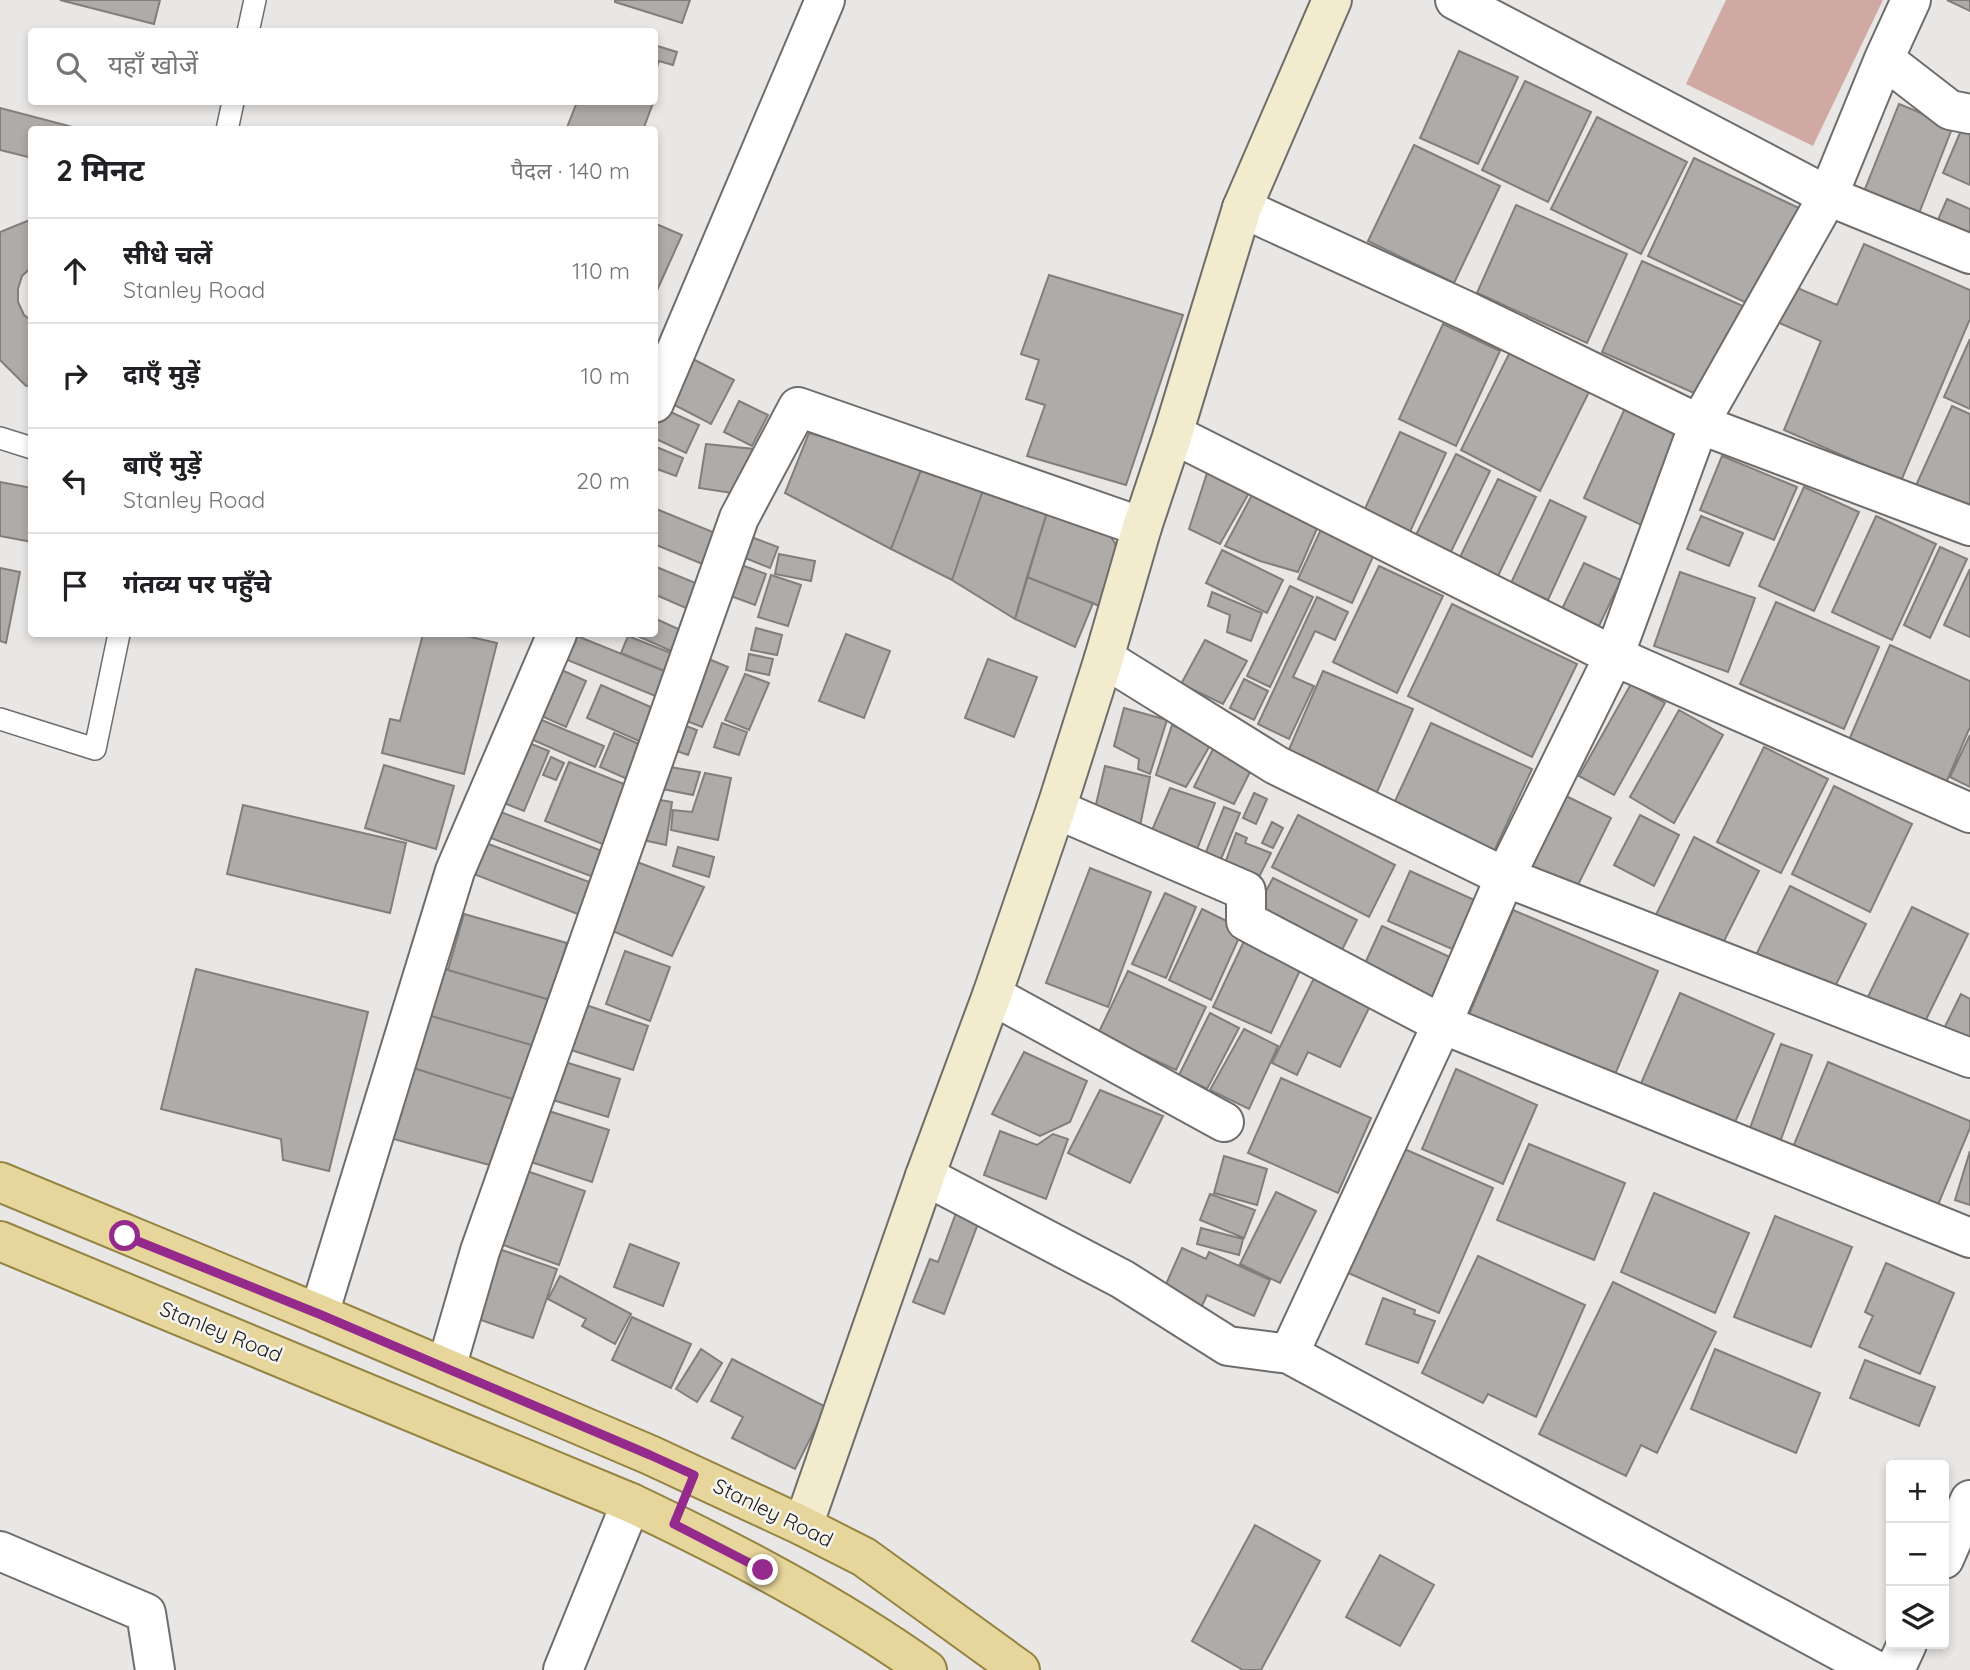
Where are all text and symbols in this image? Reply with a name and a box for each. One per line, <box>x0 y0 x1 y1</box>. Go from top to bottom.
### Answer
search box <box>28 28 658 105</box>
icon: search <box>52 48 90 86</box>
text: यहाँ खोजें <box>108 48 198 81</box>
text: 2 मिनट <box>56 151 144 189</box>
text: पैदल · 140 m <box>511 156 630 185</box>
text: सीधे चलें <box>123 238 212 271</box>
icon: ahead <box>56 252 94 290</box>
text: 110 m <box>572 256 630 285</box>
text: Stanley Road <box>123 275 265 304</box>
icon: right <box>56 357 94 395</box>
text: दाएँ मुड़ें <box>123 357 200 390</box>
text: 10 m <box>581 361 630 390</box>
text: बाएँ मुड़ें <box>123 448 202 481</box>
icon: left <box>56 462 94 500</box>
text: 20 m <box>576 466 630 495</box>
text: Stanley Road <box>123 485 265 514</box>
icon: arrive <box>56 567 94 605</box>
text: गंतव्य पर पहुँचे <box>123 567 271 600</box>
route start <box>109 1220 140 1251</box>
street label: Stanley Road <box>156 1295 286 1367</box>
map controls <box>1886 1460 1949 1649</box>
button: + <box>1886 1460 1949 1523</box>
street label: Stanley Road <box>709 1472 838 1552</box>
button: − <box>1886 1523 1949 1586</box>
route end <box>747 1554 778 1585</box>
button: layers <box>1886 1586 1949 1649</box>

